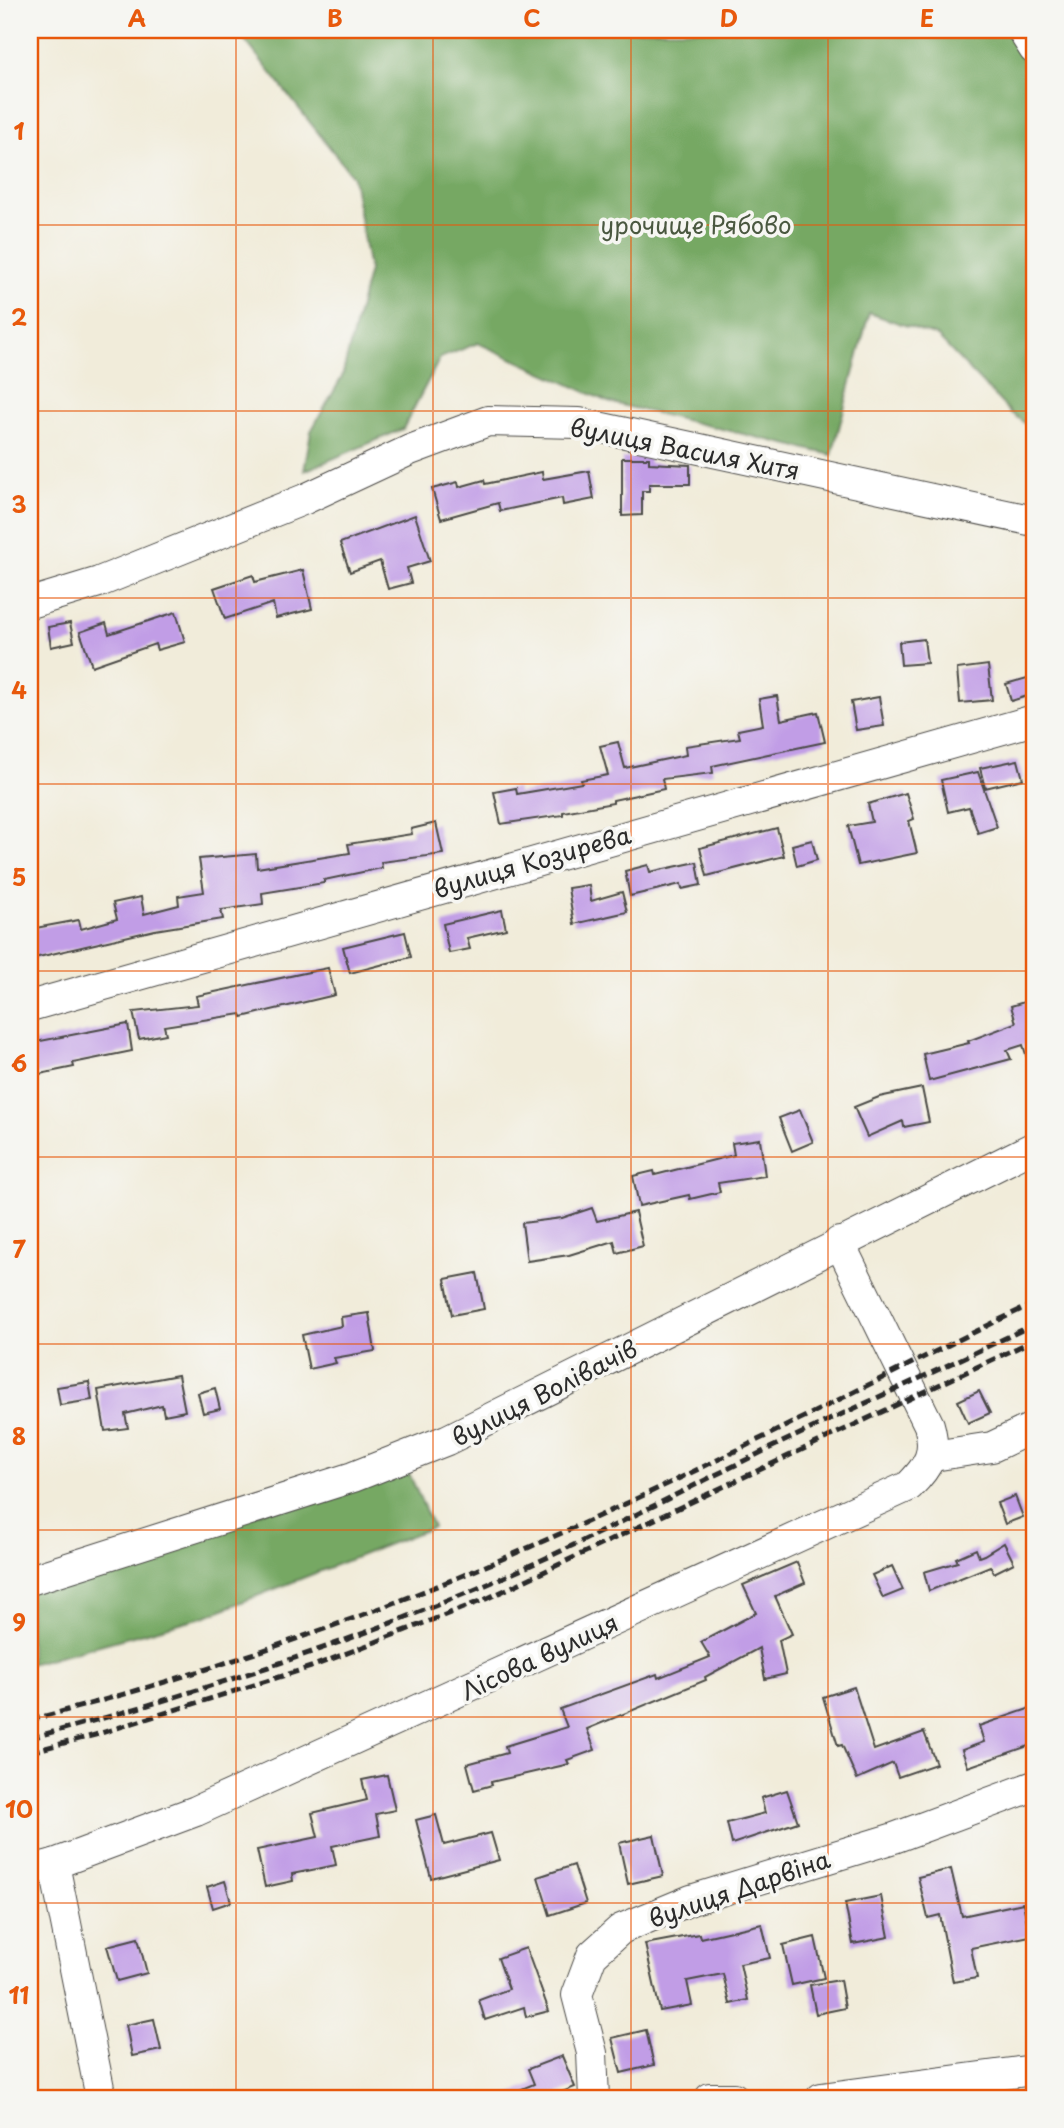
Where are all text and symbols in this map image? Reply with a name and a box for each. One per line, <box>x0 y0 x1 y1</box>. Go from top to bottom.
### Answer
text: A <box>128 0 146 35</box>
text: B <box>327 0 343 35</box>
text: C <box>523 0 541 35</box>
text: D <box>720 0 738 35</box>
text: E <box>920 0 934 35</box>
text: 1 <box>14 113 25 148</box>
park label: урочище Рябово <box>600 206 792 242</box>
text: 2 <box>11 299 27 334</box>
street label: вулиця Василя Хитя <box>567 408 803 488</box>
text: 3 <box>11 486 27 521</box>
text: 4 <box>11 672 27 707</box>
street label: вулиця Козирева <box>429 816 635 906</box>
text: 5 <box>12 859 26 894</box>
text: 6 <box>11 1045 27 1080</box>
text: 7 <box>12 1231 26 1266</box>
street label: вулиця Волівачів <box>445 1330 643 1454</box>
text: 8 <box>12 1418 26 1453</box>
text: 9 <box>12 1604 26 1639</box>
street label: Лісова вулиця <box>454 1604 624 1708</box>
text: 10 <box>5 1791 33 1826</box>
street label: вулиця Дарвіна <box>643 1840 835 1936</box>
text: 11 <box>9 1977 30 2012</box>

